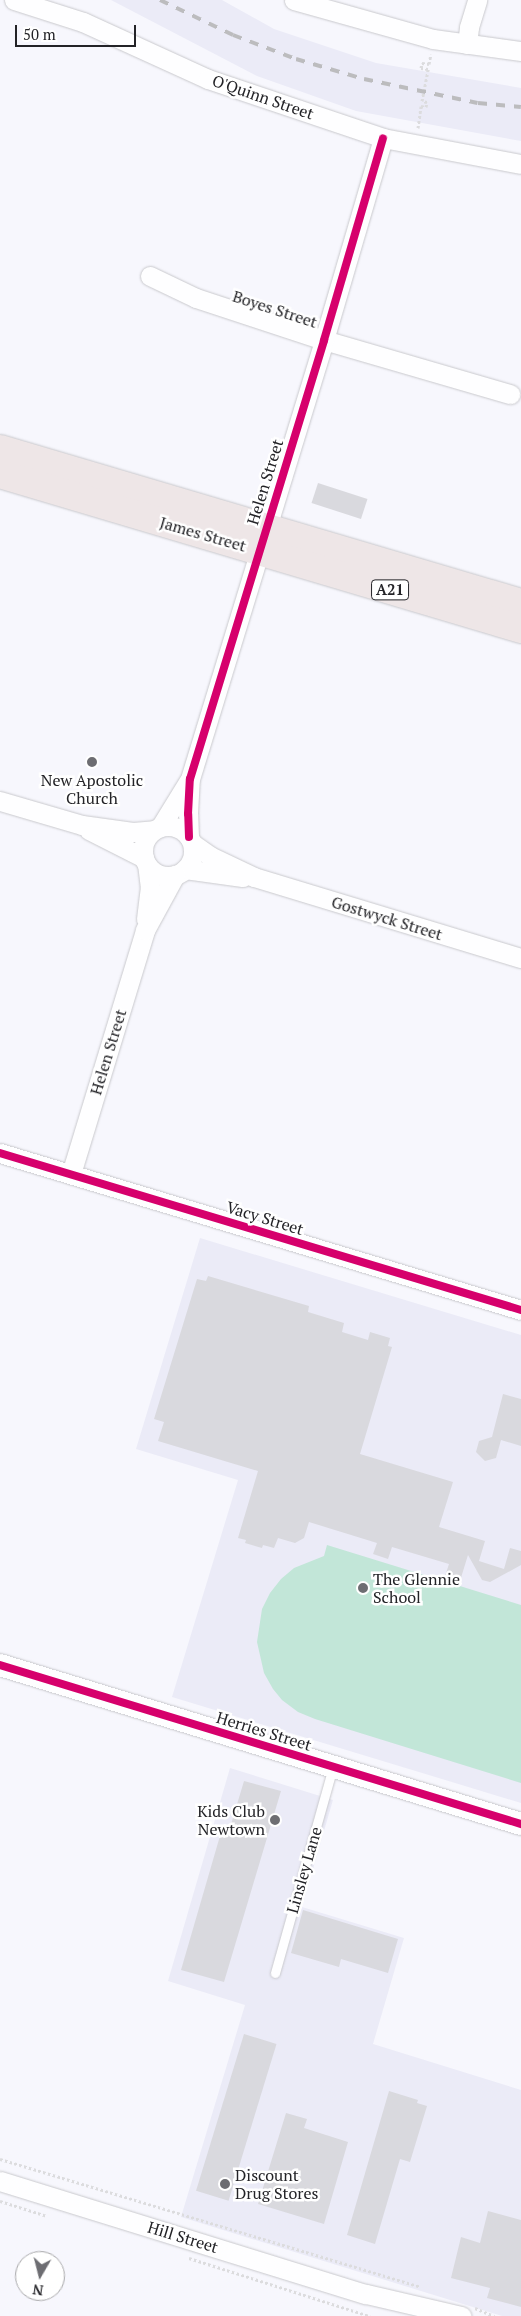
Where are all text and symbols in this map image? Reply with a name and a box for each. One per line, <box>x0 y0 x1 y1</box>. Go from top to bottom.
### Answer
scale bar <box>18 15 139 47</box>
text: 50 m <box>23 24 56 44</box>
street label: O'Quinn Street <box>210 71 316 123</box>
street label: Boyes Street <box>230 286 320 332</box>
street label: Helen Street <box>243 437 287 527</box>
street label: James Street <box>158 513 248 555</box>
road number: A21 <box>370 578 410 602</box>
marker: New Apostolic Church <box>86 756 98 768</box>
place label: New Apostolic Church <box>41 770 143 808</box>
street label: Gostwyck Street <box>329 892 445 944</box>
street label: Helen Street <box>86 1007 130 1097</box>
street label: Vacy Street <box>224 1197 306 1239</box>
place label: The Glennie School <box>373 1569 460 1607</box>
marker: The Glennie School <box>357 1582 369 1594</box>
street label: Herries Street <box>214 1707 314 1755</box>
place label: Kids Club Newtown <box>197 1801 265 1839</box>
marker: Kids Club Newtown <box>269 1814 281 1826</box>
street label: Linsley Lane <box>283 1825 325 1915</box>
place label: Discount Drug Stores <box>235 2165 318 2203</box>
marker: Discount Drug Stores <box>219 2178 231 2190</box>
street label: Hill Street <box>145 2217 221 2257</box>
north arrow <box>15 2251 65 2301</box>
text: N <box>31 2280 45 2301</box>

